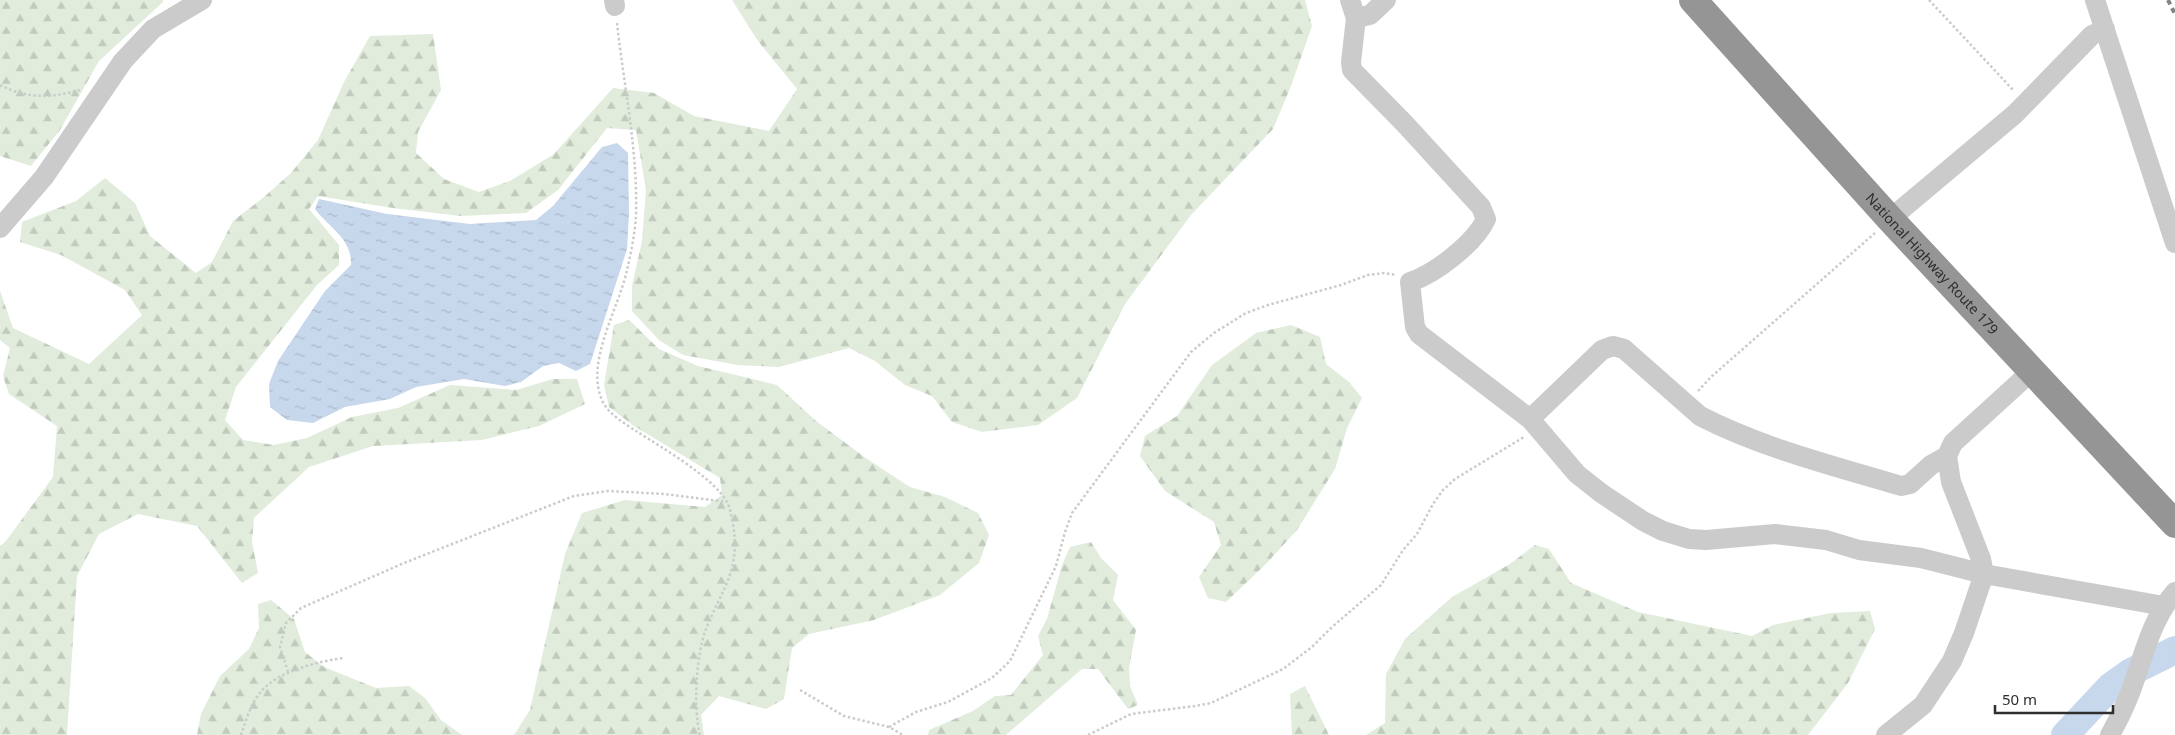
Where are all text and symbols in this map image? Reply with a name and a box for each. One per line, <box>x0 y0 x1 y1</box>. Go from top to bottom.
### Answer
street label: National Highway Route 179 <box>1862 189 2003 338</box>
scale bar <box>1995 682 2112 714</box>
text: 50 m <box>2002 689 2037 709</box>

